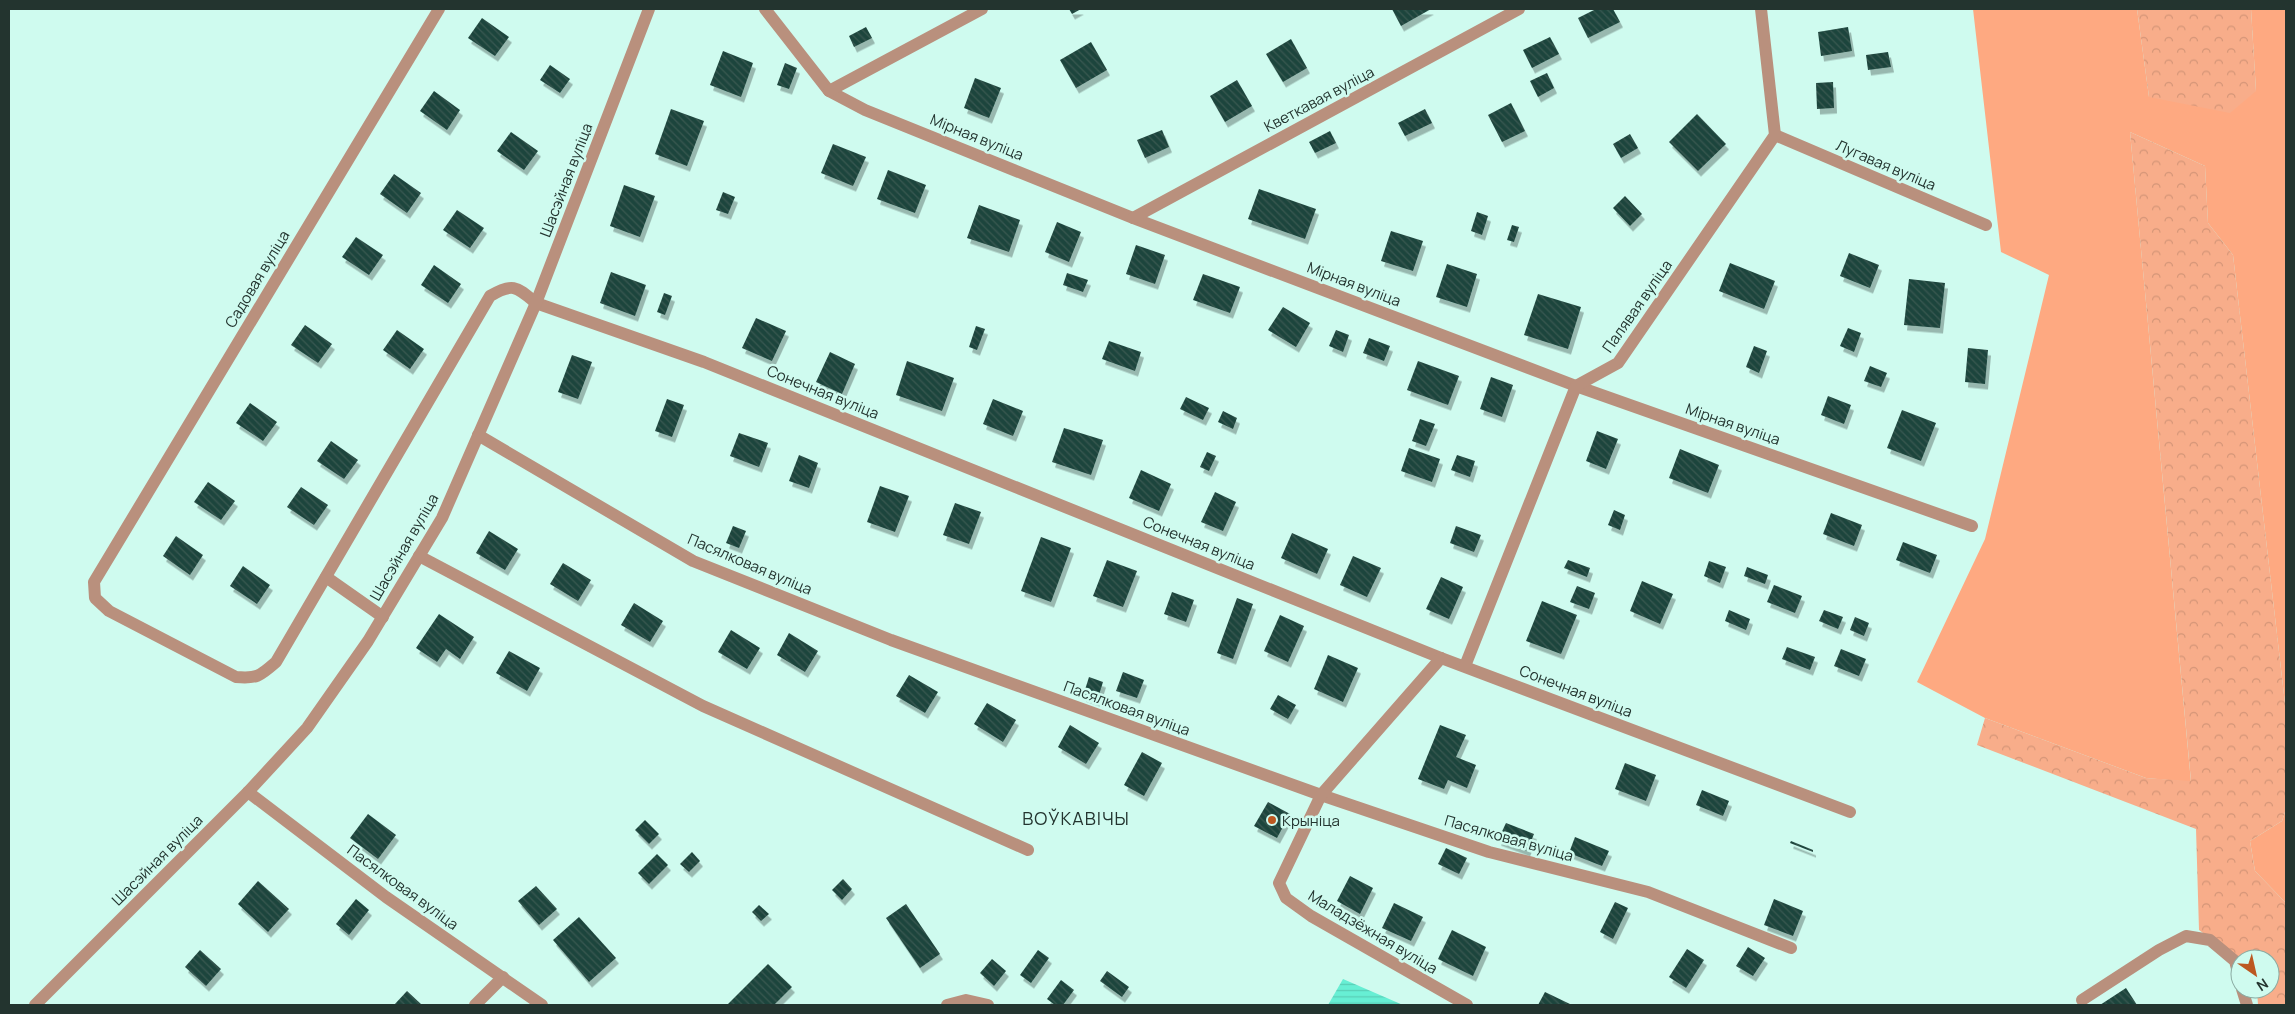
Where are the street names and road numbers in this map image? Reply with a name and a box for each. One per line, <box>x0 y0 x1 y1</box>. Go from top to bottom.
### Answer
street label: Кветкавая вуліца <box>1260 61 1378 137</box>
street label: Мірная вуліца <box>927 109 1027 165</box>
street label: Шасэйная вуліца <box>535 120 597 240</box>
street label: Лугавая вуліца <box>1833 135 1939 195</box>
street label: Садовая вуліца <box>220 226 294 332</box>
street label: Палявая вуліца <box>1597 255 1677 357</box>
street label: Мірная вуліца <box>1304 256 1404 312</box>
street label: Сонечная вуліца <box>764 360 882 424</box>
street label: Мірная вуліца <box>1683 398 1783 450</box>
street label: Шасэйная вуліца <box>365 489 443 605</box>
street label: Сонечная вуліца <box>1140 511 1258 575</box>
street label: Пасялковая вуліца <box>685 528 815 600</box>
street label: Сонечная вуліца <box>1517 660 1635 722</box>
street label: Пасялковая вуліца <box>1061 675 1193 741</box>
street label: Шасэйная вуліца <box>107 810 207 910</box>
street label: Пасялковая вуліца <box>1442 810 1576 866</box>
street label: Пасялковая вуліца <box>343 839 463 935</box>
street label: Маладзёжная вуліца <box>1304 885 1442 979</box>

